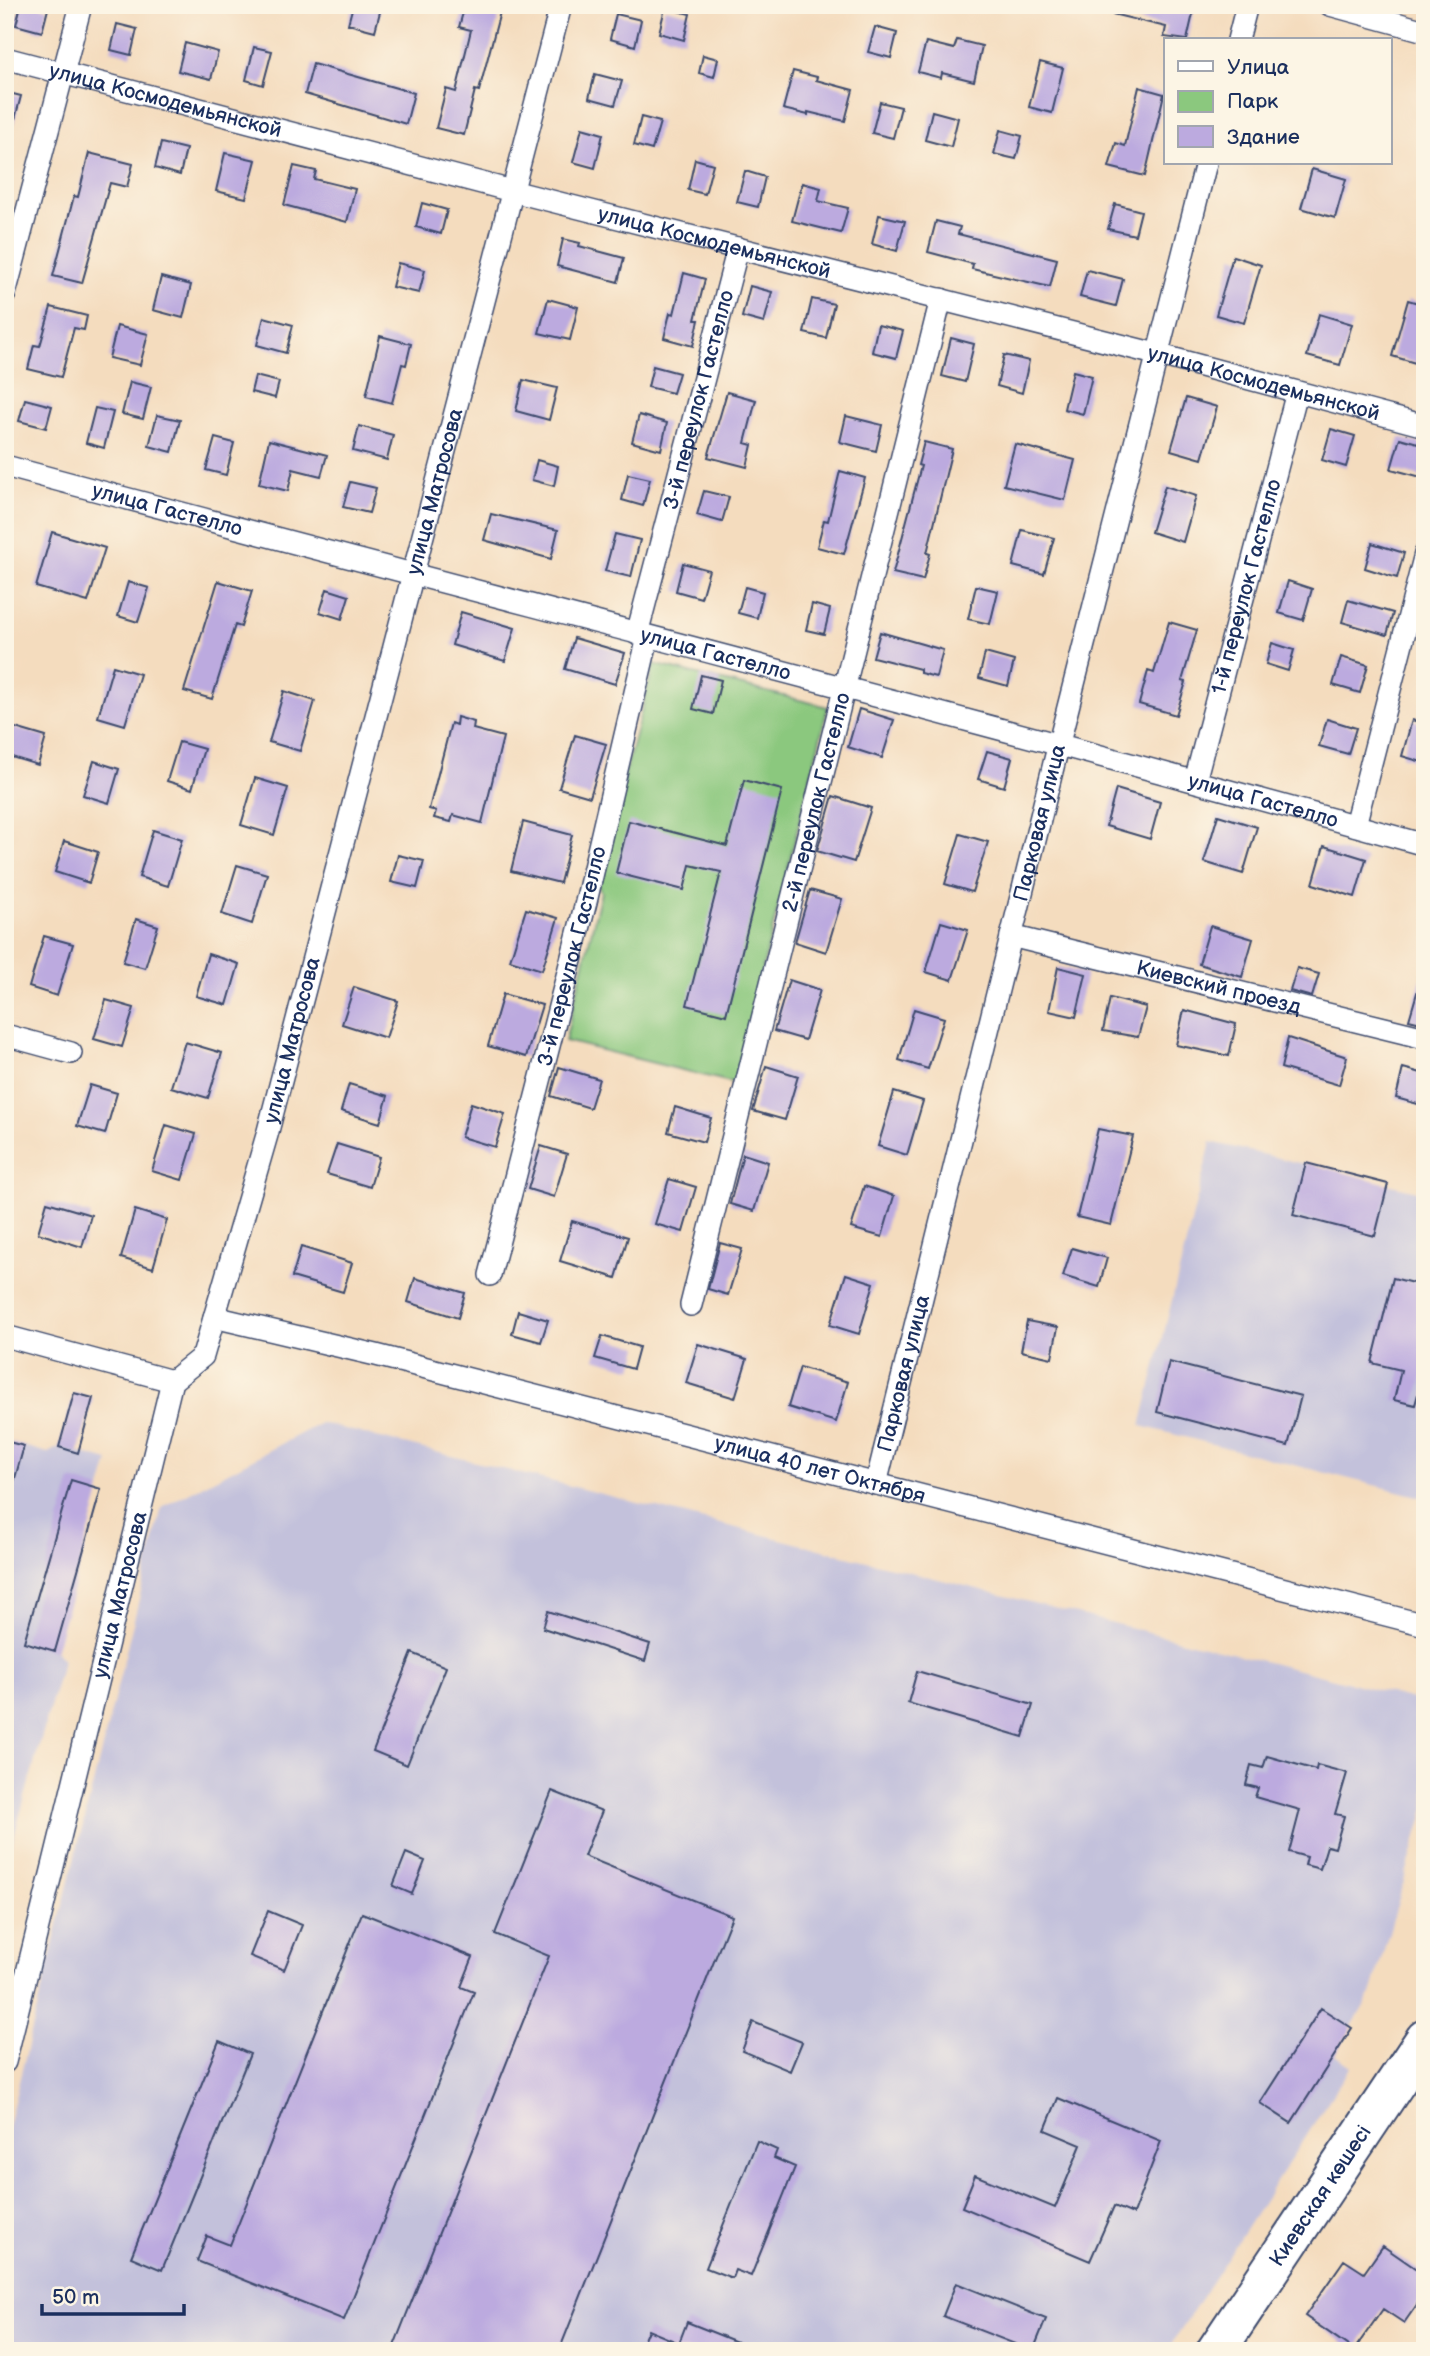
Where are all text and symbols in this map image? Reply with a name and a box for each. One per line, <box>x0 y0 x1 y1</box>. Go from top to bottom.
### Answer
legend <box>1164 38 1392 164</box>
text: Улица <box>1227 55 1290 80</box>
street label: улица Космодемьянской <box>47 58 284 143</box>
text: Парк <box>1227 89 1278 114</box>
text: Здание <box>1227 125 1300 150</box>
street label: улица Космодемьянской <box>595 201 833 284</box>
street label: 3-й переулок Гастелло <box>658 288 739 512</box>
street label: улица Космодемьянской <box>1145 340 1382 426</box>
street label: улица Матросова <box>401 405 469 578</box>
street label: 1-й переулок Гастелло <box>1206 477 1287 697</box>
street label: улица Гастелло <box>89 478 245 542</box>
street label: улица Гастелло <box>638 622 793 686</box>
street label: 2-й переулок Гастелло <box>777 690 856 915</box>
street label: Парковая улица <box>1008 741 1071 904</box>
street label: улица Гастелло <box>1185 768 1341 833</box>
street label: 3-й переулок Гастелло <box>532 844 612 1069</box>
street label: улица Матросова <box>259 954 326 1126</box>
street label: Киевский проезд <box>1134 955 1304 1020</box>
street label: Парковая улица <box>872 1292 935 1454</box>
street label: улица 40 лет Октября <box>712 1431 928 1509</box>
street label: улица Матросова <box>88 1508 153 1681</box>
street label: Киевская көшесі <box>1264 2121 1377 2271</box>
scale bar <box>42 2272 184 2316</box>
text: 50 m <box>52 2285 99 2310</box>

